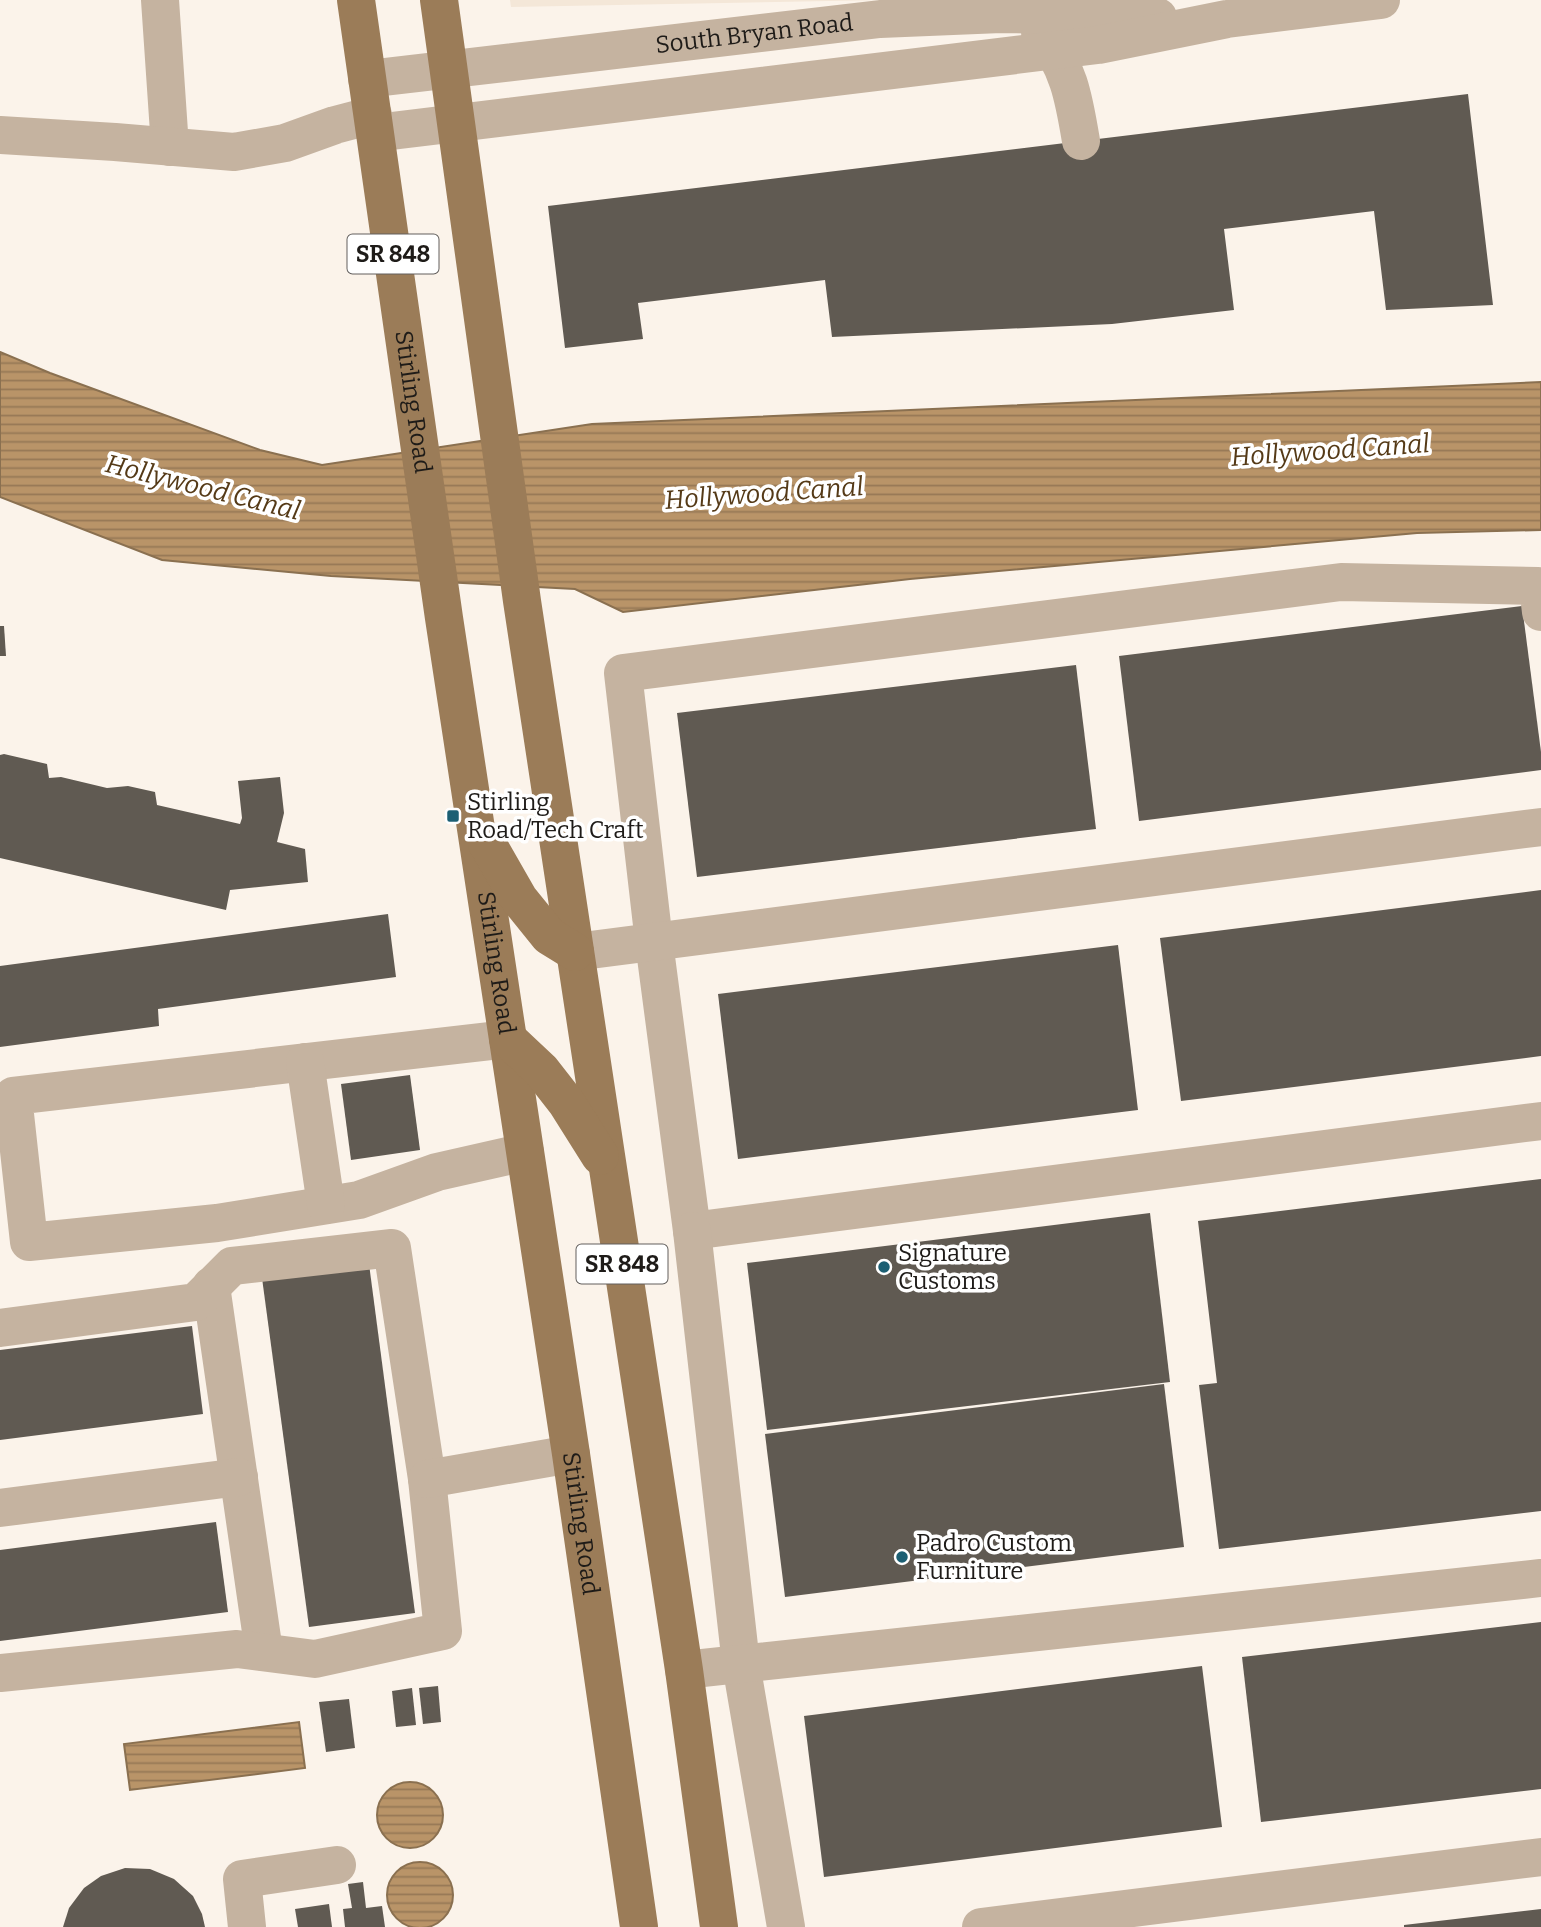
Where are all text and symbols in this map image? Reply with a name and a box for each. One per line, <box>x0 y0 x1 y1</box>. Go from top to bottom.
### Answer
street label: South Bryan Road <box>654 8 855 59</box>
road number: SR 848 <box>348 234 438 274</box>
street label: Stirling Road <box>389 329 437 475</box>
water label: Hollywood Canal <box>1230 428 1431 473</box>
water label: Hollywood Canal <box>102 448 303 527</box>
water label: Hollywood Canal <box>664 471 865 516</box>
place label: Stirling Road/Tech Craft <box>467 788 644 844</box>
marker: Stirling Road/Tech Craft <box>445 808 461 824</box>
street label: Stirling Road <box>472 889 521 1036</box>
place label: Signature Customs <box>898 1239 1007 1295</box>
road number: SR 848 <box>576 1245 668 1284</box>
marker: Signature Customs <box>876 1259 892 1275</box>
street label: Stirling Road <box>557 1450 605 1597</box>
place label: Padro Custom Furniture <box>916 1529 1072 1585</box>
marker: Padro Custom Furniture <box>894 1549 910 1565</box>

